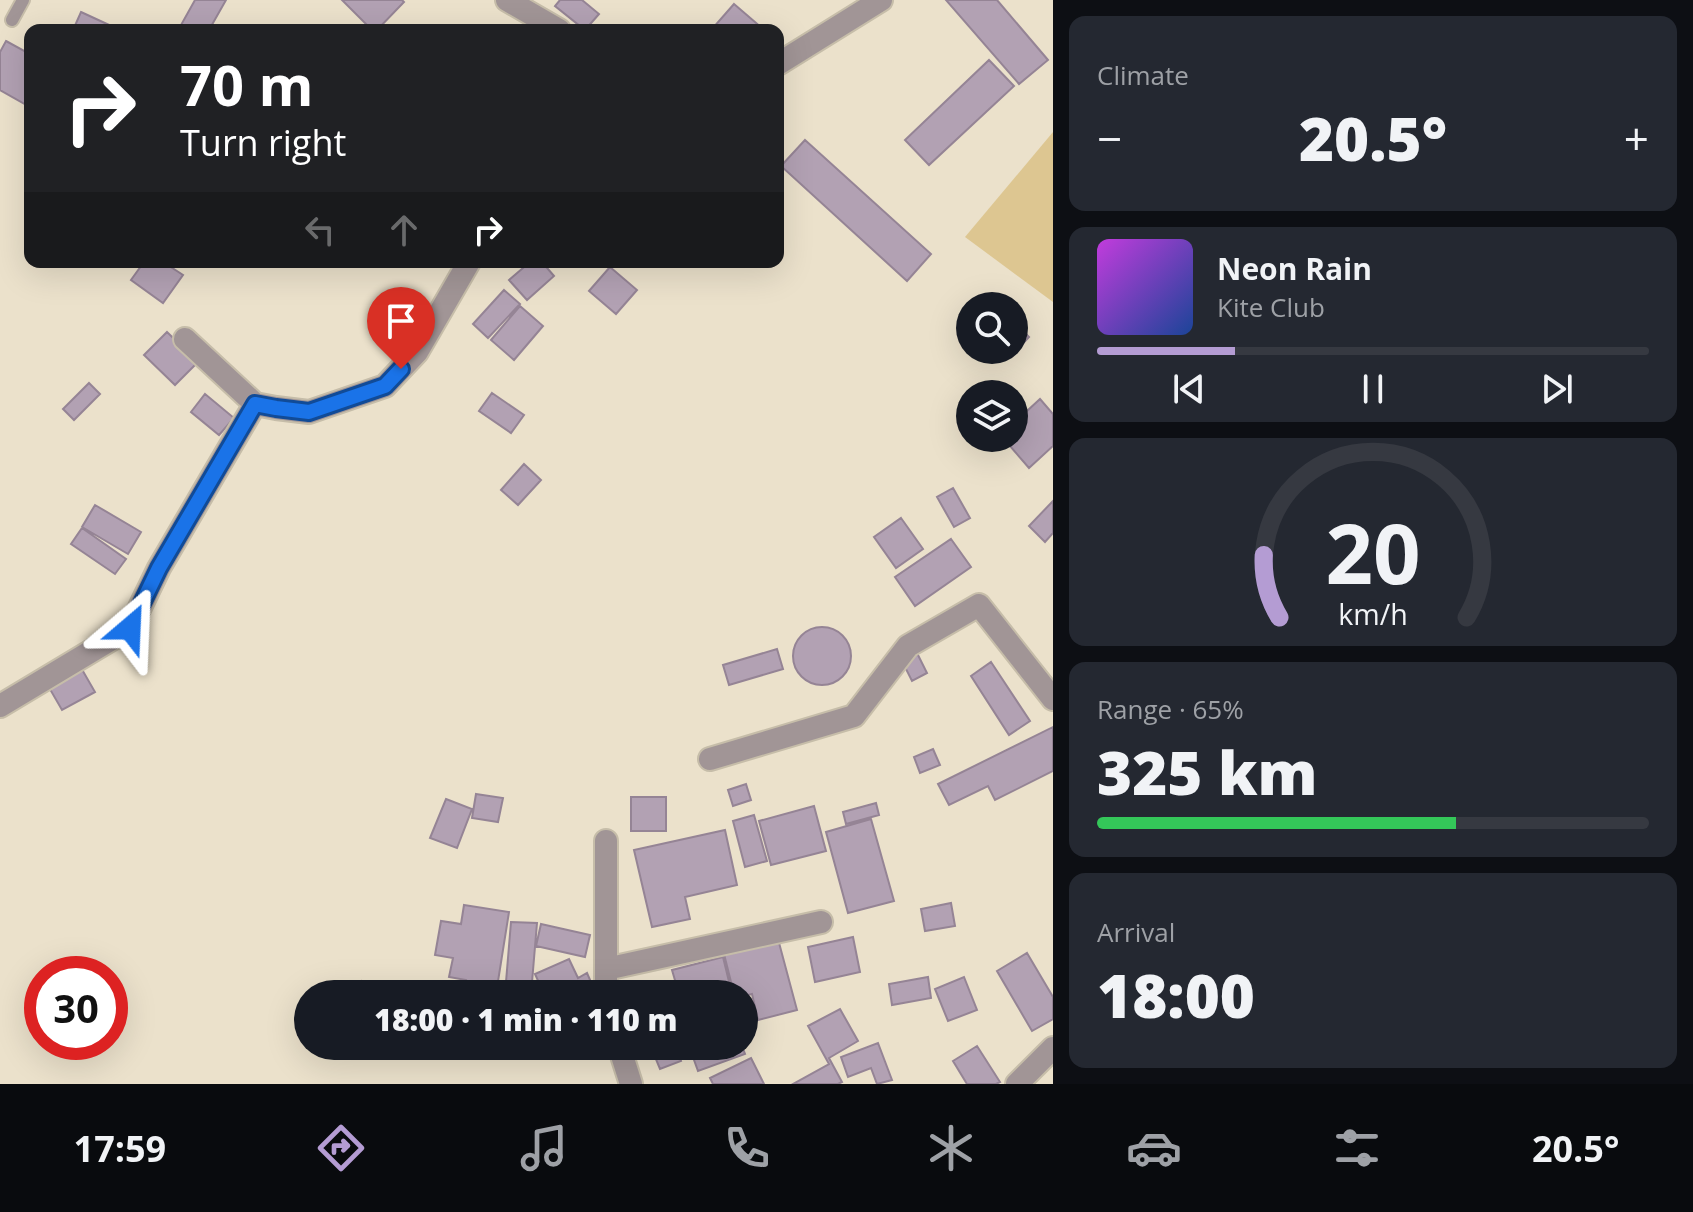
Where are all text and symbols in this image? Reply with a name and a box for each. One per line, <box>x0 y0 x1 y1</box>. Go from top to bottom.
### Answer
text: 70 m <box>180 46 314 122</box>
icon: right <box>48 56 152 160</box>
text: Climate <box>1097 57 1189 93</box>
text: 20.5° <box>1299 97 1447 179</box>
text: − <box>1097 108 1122 168</box>
text: + <box>1624 108 1649 168</box>
text: Turn right <box>180 118 346 167</box>
icon: left <box>298 208 342 252</box>
icon: ahead <box>382 208 426 252</box>
icon: right <box>466 208 510 252</box>
text: Neon Rain <box>1217 248 1372 289</box>
pin <box>367 287 435 369</box>
text: Kite Club <box>1217 289 1325 325</box>
map controls <box>956 292 1028 452</box>
button: search <box>956 292 1028 364</box>
icon: arrive <box>379 299 423 343</box>
icon: previous <box>1167 367 1211 411</box>
icon: pause <box>1351 367 1395 411</box>
icon: next <box>1535 367 1579 411</box>
button: layers <box>956 380 1028 452</box>
text: 20 <box>1325 495 1421 608</box>
position arrow <box>88 586 172 670</box>
text: km/h <box>1338 594 1408 633</box>
text: Range · 65% <box>1097 691 1244 727</box>
text: 325 km <box>1097 731 1318 813</box>
text: Arrival <box>1097 914 1175 950</box>
text: 18:00 <box>1097 954 1255 1036</box>
speed limit sign: 30 <box>24 956 128 1060</box>
text: 18:00 · 1 min · 110 m <box>374 999 678 1040</box>
icon: directions <box>313 1120 369 1176</box>
icon: music <box>516 1120 572 1176</box>
icon: phone <box>719 1120 775 1176</box>
icon: climate <box>923 1120 979 1176</box>
icon: car <box>1126 1120 1182 1176</box>
icon: filters <box>1329 1120 1385 1176</box>
text: 17:59 <box>74 1124 166 1173</box>
text: 20.5° <box>1532 1124 1619 1173</box>

